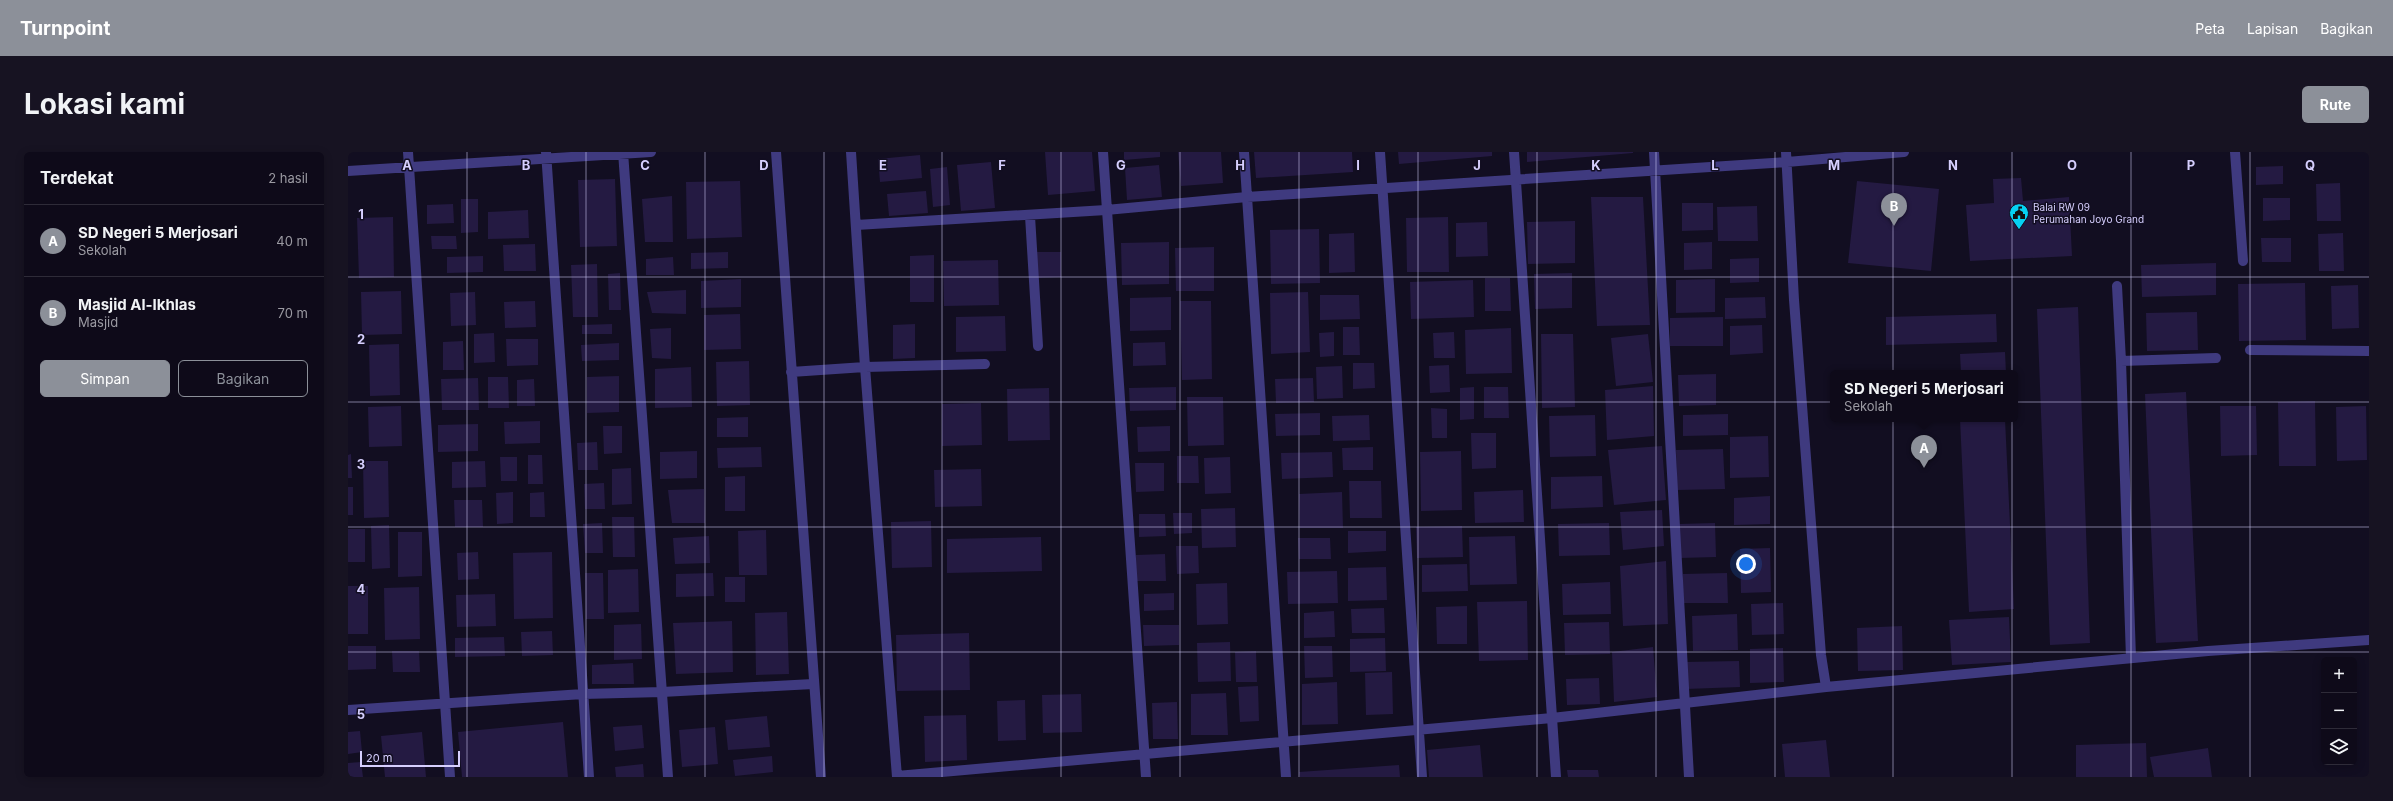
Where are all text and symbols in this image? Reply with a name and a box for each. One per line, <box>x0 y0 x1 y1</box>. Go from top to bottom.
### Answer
text: Turnpoint <box>20 17 110 40</box>
text: Peta <box>2195 20 2225 37</box>
text: Lapisan <box>2247 20 2298 37</box>
text: Bagikan <box>2320 20 2373 37</box>
button: Rute <box>2302 86 2369 123</box>
text: Lokasi kami <box>24 87 185 121</box>
text: A <box>402 157 412 173</box>
text: B <box>522 157 531 173</box>
text: C <box>640 157 650 173</box>
text: D <box>759 157 769 173</box>
text: E <box>879 157 887 173</box>
text: F <box>998 157 1006 173</box>
text: G <box>1116 157 1126 173</box>
text: H <box>1235 157 1245 173</box>
text: I <box>1356 157 1360 173</box>
text: J <box>1473 157 1481 173</box>
text: K <box>1591 157 1601 173</box>
text: L <box>1711 157 1719 173</box>
text: M <box>1828 157 1840 173</box>
text: N <box>1948 157 1958 173</box>
text: O <box>2067 157 2077 173</box>
text: P <box>2187 157 2195 173</box>
text: Q <box>2305 157 2315 173</box>
text: Terdekat <box>40 168 113 188</box>
text: 2 hasil <box>268 170 308 186</box>
pin: B <box>1881 193 1907 226</box>
place label: Balai RW 09 Perumahan Joyo Grand <box>2033 201 2144 225</box>
public building icon: Balai RW 09 Perumahan Joyo Grand <box>2008 202 2030 230</box>
text: 1 <box>358 206 364 222</box>
text: SD Negeri 5 Merjosari <box>78 223 238 242</box>
text: A <box>48 233 58 249</box>
text: 40 m <box>276 233 308 249</box>
text: Sekolah <box>78 242 127 258</box>
text: Masjid Al-Ikhlas <box>78 295 196 314</box>
text: B <box>49 305 57 321</box>
text: 70 m <box>278 305 308 321</box>
text: Masjid <box>78 314 118 330</box>
text: 2 <box>357 331 365 347</box>
button: Simpan <box>40 360 170 397</box>
button: Bagikan <box>178 360 308 397</box>
popup <box>1830 370 2018 422</box>
text: SD Negeri 5 Merjosari <box>1844 379 2004 398</box>
text: Sekolah <box>1844 398 1893 414</box>
pin: A <box>1911 435 1937 468</box>
text: 3 <box>357 456 365 472</box>
your location <box>1736 554 1756 574</box>
text: 4 <box>357 581 366 597</box>
map controls <box>2321 657 2357 765</box>
button: + <box>2321 657 2357 693</box>
button: − <box>2321 693 2357 729</box>
text: 5 <box>357 706 365 722</box>
button: layers <box>2321 729 2357 765</box>
scale bar <box>360 749 460 768</box>
text: 20 m <box>366 751 392 765</box>

